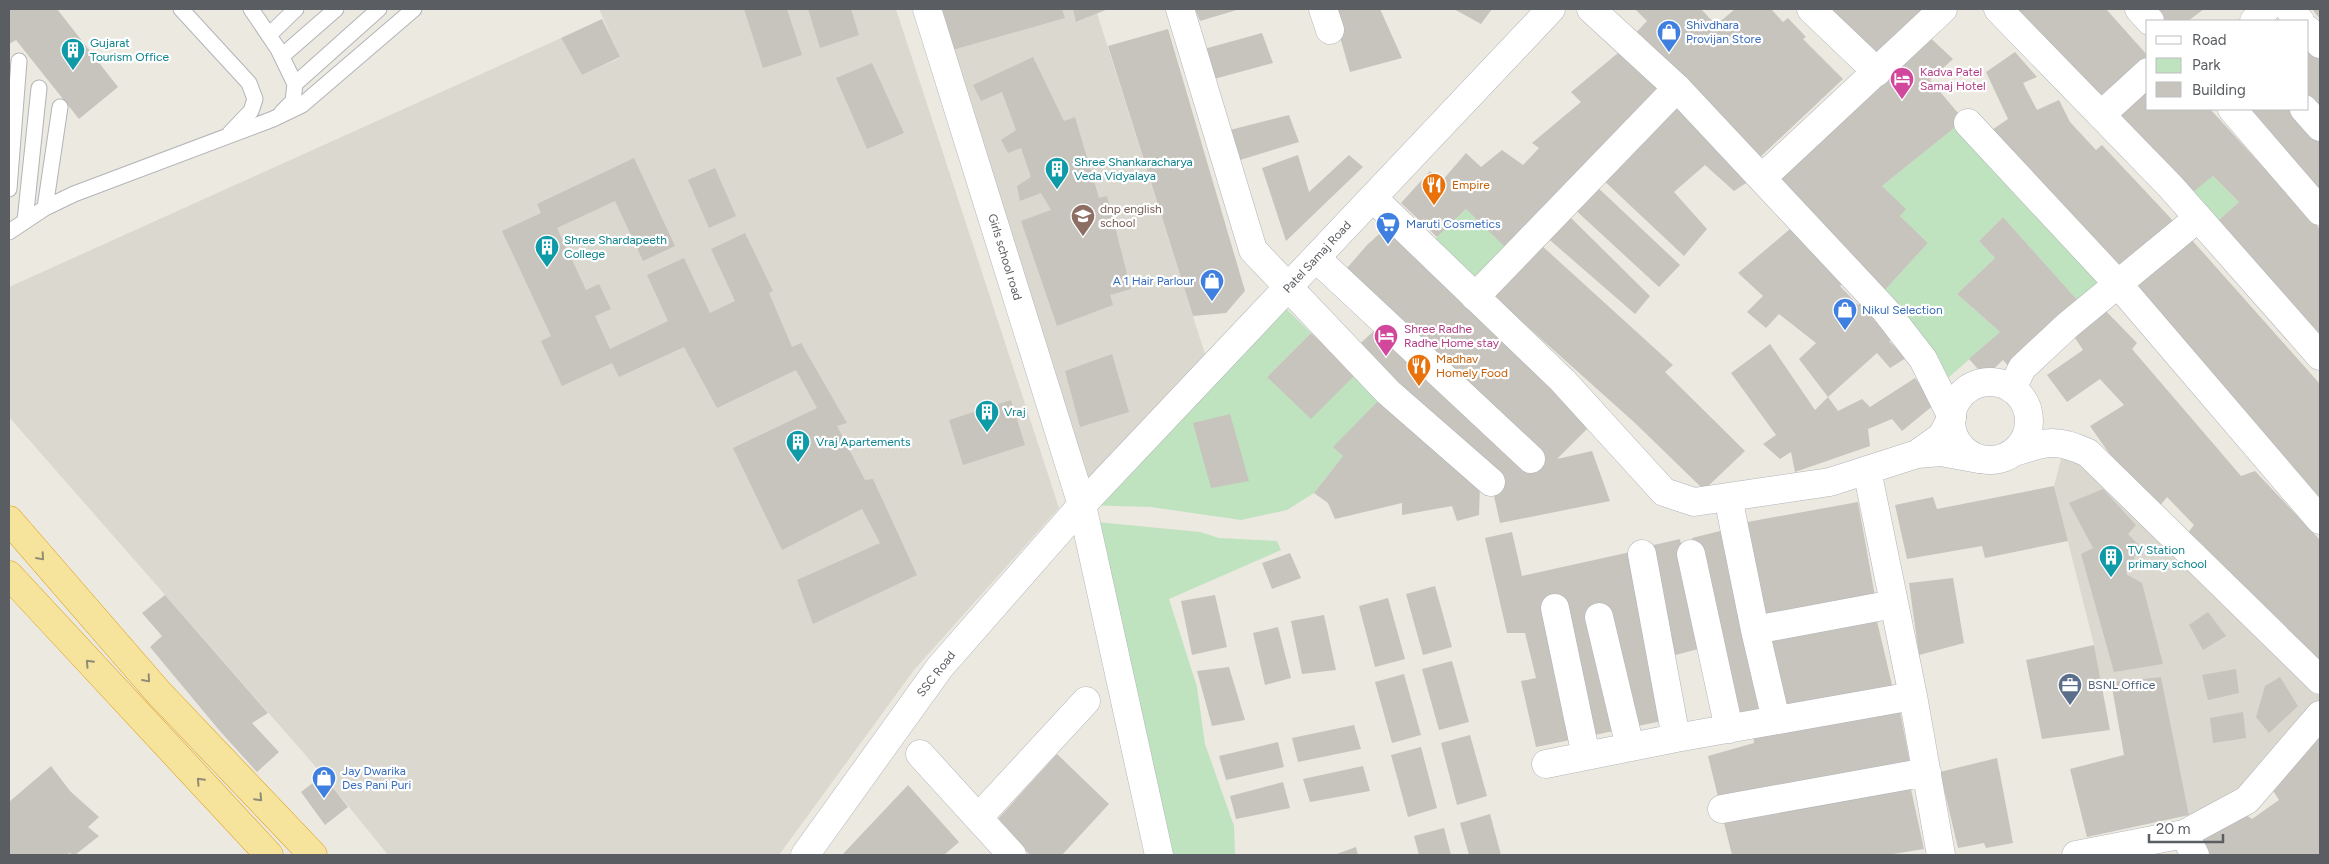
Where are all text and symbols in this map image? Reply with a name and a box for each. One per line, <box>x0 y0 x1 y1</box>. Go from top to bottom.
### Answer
place label: Shivdhara Provijan Store <box>1686 18 1762 46</box>
shop icon: Shivdhara Provijan Store <box>1656 19 1682 53</box>
legend <box>2146 20 2309 110</box>
text: Road <box>2192 31 2227 49</box>
place label: Gujarat Tourism Office <box>90 36 170 64</box>
building icon: Gujarat Tourism Office <box>60 37 86 71</box>
text: Park <box>2192 56 2221 74</box>
place label: Kadva Patel Samaj Hotel <box>1920 65 1986 93</box>
hotel icon: Kadva Patel Samaj Hotel <box>1889 66 1915 100</box>
text: Building <box>2192 81 2246 99</box>
place label: Shree Shankaracharya Veda Vidyalaya <box>1074 155 1193 183</box>
building icon: Shree Shankaracharya Veda Vidyalaya <box>1044 156 1070 190</box>
restaurant icon: Empire <box>1421 172 1447 206</box>
place label: Empire <box>1452 178 1490 192</box>
place label: dnp english school <box>1100 202 1162 230</box>
school or university icon: dnp english school <box>1070 203 1096 237</box>
supermarket icon: Maruti Cosmetics <box>1375 211 1401 245</box>
street label: Girls school road <box>985 212 1025 302</box>
place label: Maruti Cosmetics <box>1406 217 1501 231</box>
street label: Patel Samaj Road <box>1280 218 1354 296</box>
place label: Shree Shardapeeth College <box>564 233 667 261</box>
building icon: Shree Shardapeeth College <box>534 234 560 268</box>
shop icon: A 1 Hair Parlour <box>1199 268 1225 302</box>
place label: A 1 Hair Parlour <box>1113 274 1194 288</box>
shop icon: Nikul Selection <box>1832 297 1858 331</box>
place label: Nikul Selection <box>1862 303 1943 317</box>
place label: Shree Radhe Radhe Home stay <box>1404 322 1500 350</box>
hotel icon: Shree Radhe Radhe Home stay <box>1373 323 1399 357</box>
place label: Madhav Homely Food <box>1436 352 1508 380</box>
restaurant icon: Madhav Homely Food <box>1406 353 1432 387</box>
building icon: Vraj <box>974 399 1000 433</box>
place label: Vraj <box>1004 405 1026 419</box>
building icon: Vraj Apartements <box>785 429 811 463</box>
place label: Vraj Apartements <box>816 435 911 449</box>
place label: TV Station primary school <box>2128 543 2207 571</box>
building icon: TV Station primary school <box>2098 544 2124 578</box>
one-way arrow <box>35 551 44 560</box>
street label: SSC Road <box>914 648 958 700</box>
one-way arrow <box>86 659 95 668</box>
office icon: BSNL Office <box>2057 672 2083 706</box>
one-way arrow <box>141 674 150 683</box>
place label: BSNL Office <box>2088 678 2156 692</box>
place label: Jay Dwarika Des Pani Puri <box>342 764 411 792</box>
shop icon: Jay Dwarika Des Pani Puri <box>311 765 337 799</box>
one-way arrow <box>197 778 206 787</box>
one-way arrow <box>253 792 262 801</box>
scale bar <box>2149 812 2223 844</box>
text: 20 m <box>2156 820 2190 838</box>

